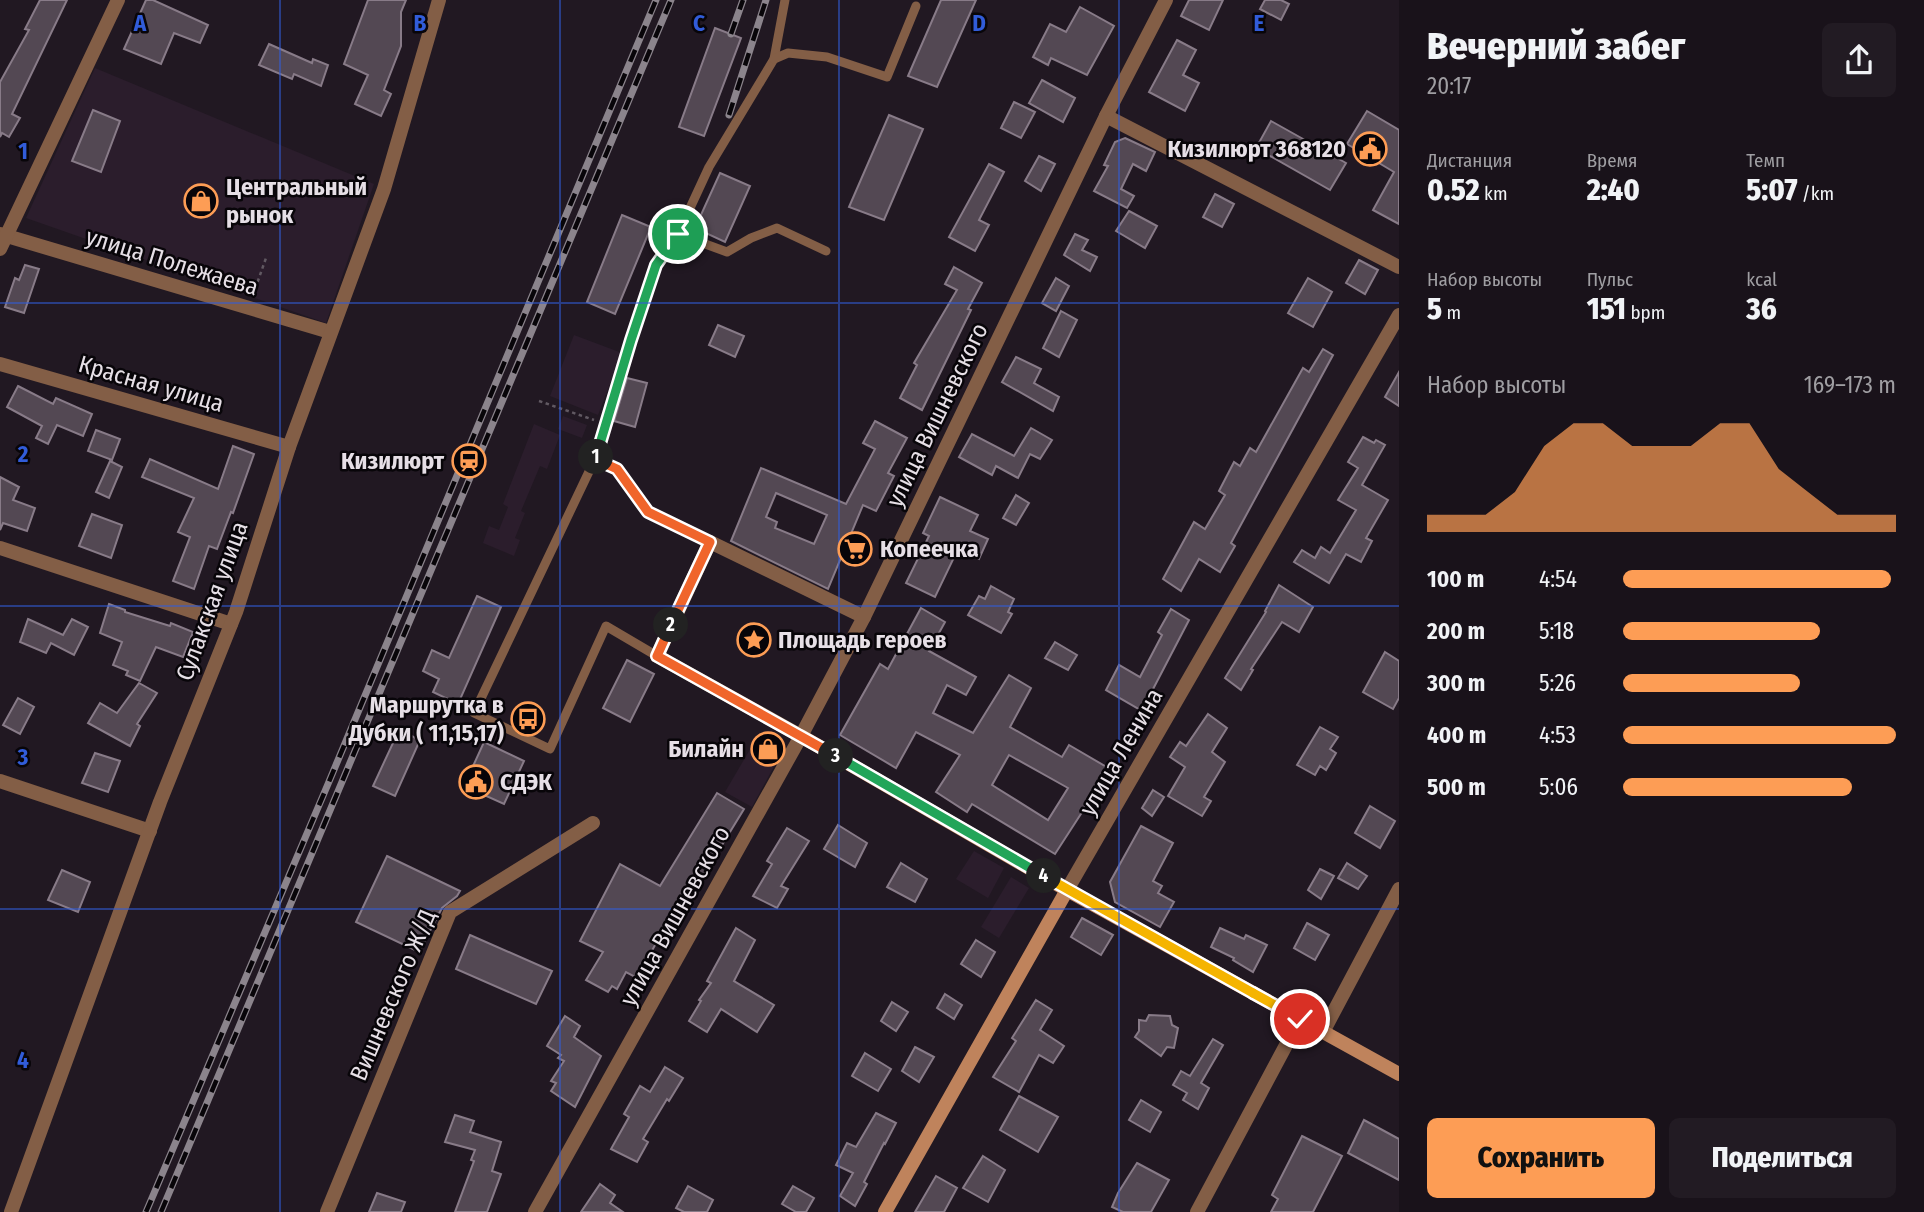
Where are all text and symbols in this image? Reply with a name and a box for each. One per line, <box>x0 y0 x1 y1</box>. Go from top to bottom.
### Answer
text: A <box>133 9 147 37</box>
text: B <box>414 9 427 37</box>
text: C <box>693 9 705 37</box>
text: D <box>972 9 986 37</box>
text: E <box>1254 9 1265 37</box>
text: Вечерний забег <box>1427 23 1685 69</box>
button: share <box>1822 23 1896 97</box>
text: 20:17 <box>1427 72 1471 100</box>
public building icon: Кизилюрт 368120 <box>1351 130 1389 168</box>
place label: Кизилюрт 368120 <box>1168 135 1346 163</box>
text: 1 <box>18 137 28 165</box>
text: Дистанция <box>1427 149 1512 172</box>
text: Время <box>1587 149 1638 172</box>
text: Темп <box>1746 149 1785 172</box>
text: 0.52 <box>1427 172 1480 208</box>
text: 2:40 <box>1587 172 1640 208</box>
text: 5:07 <box>1746 172 1797 208</box>
place label: Центральный рынок <box>226 173 367 229</box>
shop icon: Центральный рынок <box>182 182 220 220</box>
text: km <box>1480 182 1508 205</box>
text: /km <box>1797 182 1834 205</box>
pin <box>648 204 708 264</box>
icon: arrive <box>659 215 697 253</box>
street label: улица Полежаева <box>82 222 262 302</box>
text: Набор высоты <box>1427 268 1542 291</box>
text: Пульс <box>1587 268 1633 291</box>
text: kcal <box>1746 268 1777 291</box>
text: 5 <box>1427 291 1442 327</box>
text: 151 <box>1587 291 1626 327</box>
text: 36 <box>1746 291 1777 327</box>
text: m <box>1442 301 1461 324</box>
text: bpm <box>1626 301 1665 324</box>
street label: улица Вишневского <box>880 319 994 511</box>
street label: Красная улица <box>75 350 227 418</box>
text: Набор высоты <box>1427 371 1566 399</box>
text: 169–173 m <box>1804 371 1896 399</box>
text: 2 <box>17 440 29 468</box>
pin: 1 <box>578 440 614 475</box>
station icon: Кизилюрт <box>450 442 488 480</box>
text: 1 <box>591 445 600 468</box>
place label: Кизилюрт <box>341 447 445 475</box>
street label: Сулакская улица <box>170 518 254 684</box>
supermarket icon: Копеечка <box>836 530 874 568</box>
place label: Копеечка <box>880 535 979 563</box>
text: 100 m <box>1427 565 1484 593</box>
text: 4:54 <box>1539 565 1577 593</box>
pin: 2 <box>654 608 688 642</box>
text: 2 <box>666 613 675 636</box>
text: 200 m <box>1427 617 1485 645</box>
text: 5:18 <box>1539 617 1574 645</box>
place icon: Площадь героев <box>735 621 773 659</box>
place label: Площадь героев <box>778 626 947 654</box>
text: 300 m <box>1427 669 1485 697</box>
text: 5:26 <box>1539 669 1576 697</box>
street label: улица Ленина <box>1073 684 1169 820</box>
place label: Маршрутка в Дубки ( 11,15,17) <box>348 691 504 747</box>
bus stop icon: Маршрутка в Дубки ( 11,15,17) <box>509 700 547 738</box>
text: 400 m <box>1427 721 1486 749</box>
text: 4:53 <box>1539 721 1576 749</box>
shop icon: Билайн <box>749 730 787 768</box>
place label: Билайн <box>668 735 744 763</box>
pin: 3 <box>818 738 854 774</box>
text: 3 <box>17 743 29 771</box>
text: 3 <box>831 744 840 767</box>
public building icon: СДЭК <box>457 763 495 801</box>
place label: СДЭК <box>500 768 552 796</box>
text: 500 m <box>1427 773 1486 801</box>
text: 5:06 <box>1539 773 1578 801</box>
street label: улица Вишневского <box>614 821 736 1011</box>
pin: 4 <box>1026 858 1062 894</box>
text: 4 <box>1039 864 1048 887</box>
street label: Вишневского Ж/Д <box>344 905 442 1085</box>
pin <box>1270 989 1330 1049</box>
icon: check <box>1281 1000 1319 1038</box>
text: 4 <box>17 1046 29 1074</box>
button: Сохранить <box>1427 1118 1655 1198</box>
button: Поделиться <box>1669 1118 1896 1198</box>

